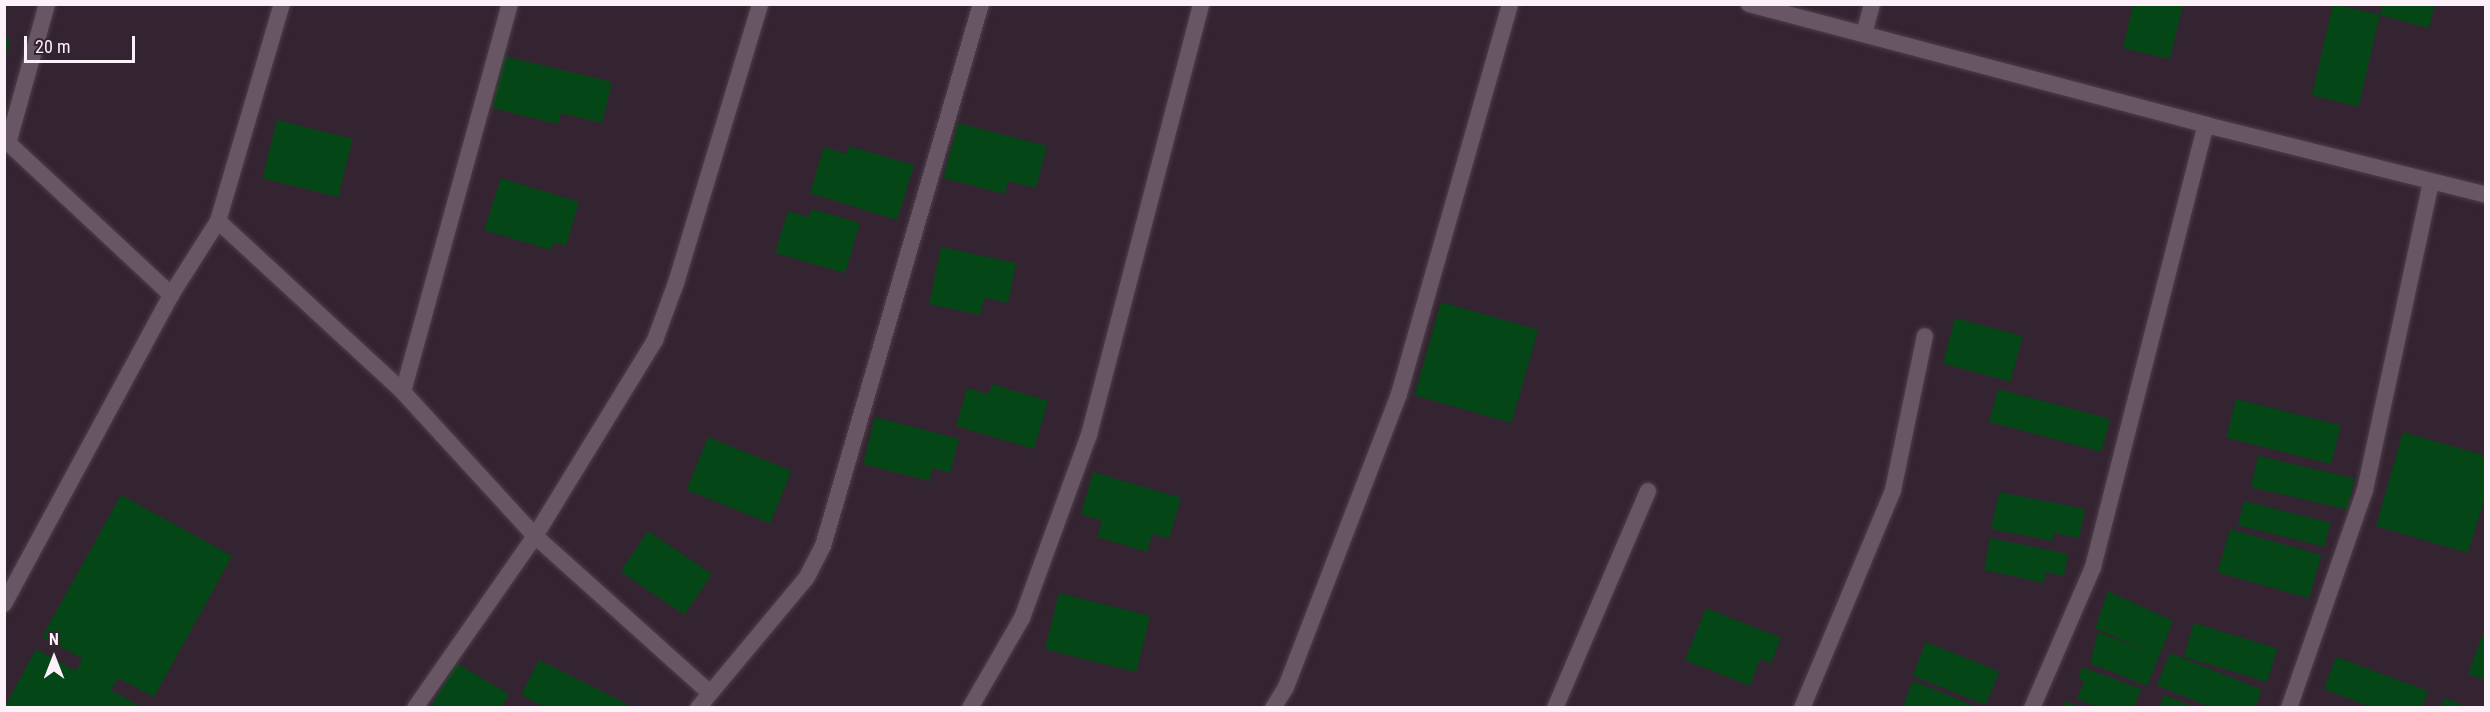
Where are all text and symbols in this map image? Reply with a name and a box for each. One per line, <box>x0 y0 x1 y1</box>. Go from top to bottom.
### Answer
scale bar <box>27 24 138 62</box>
text: 20 m <box>35 36 70 57</box>
north arrow <box>24 628 84 688</box>
text: N <box>49 630 59 649</box>

